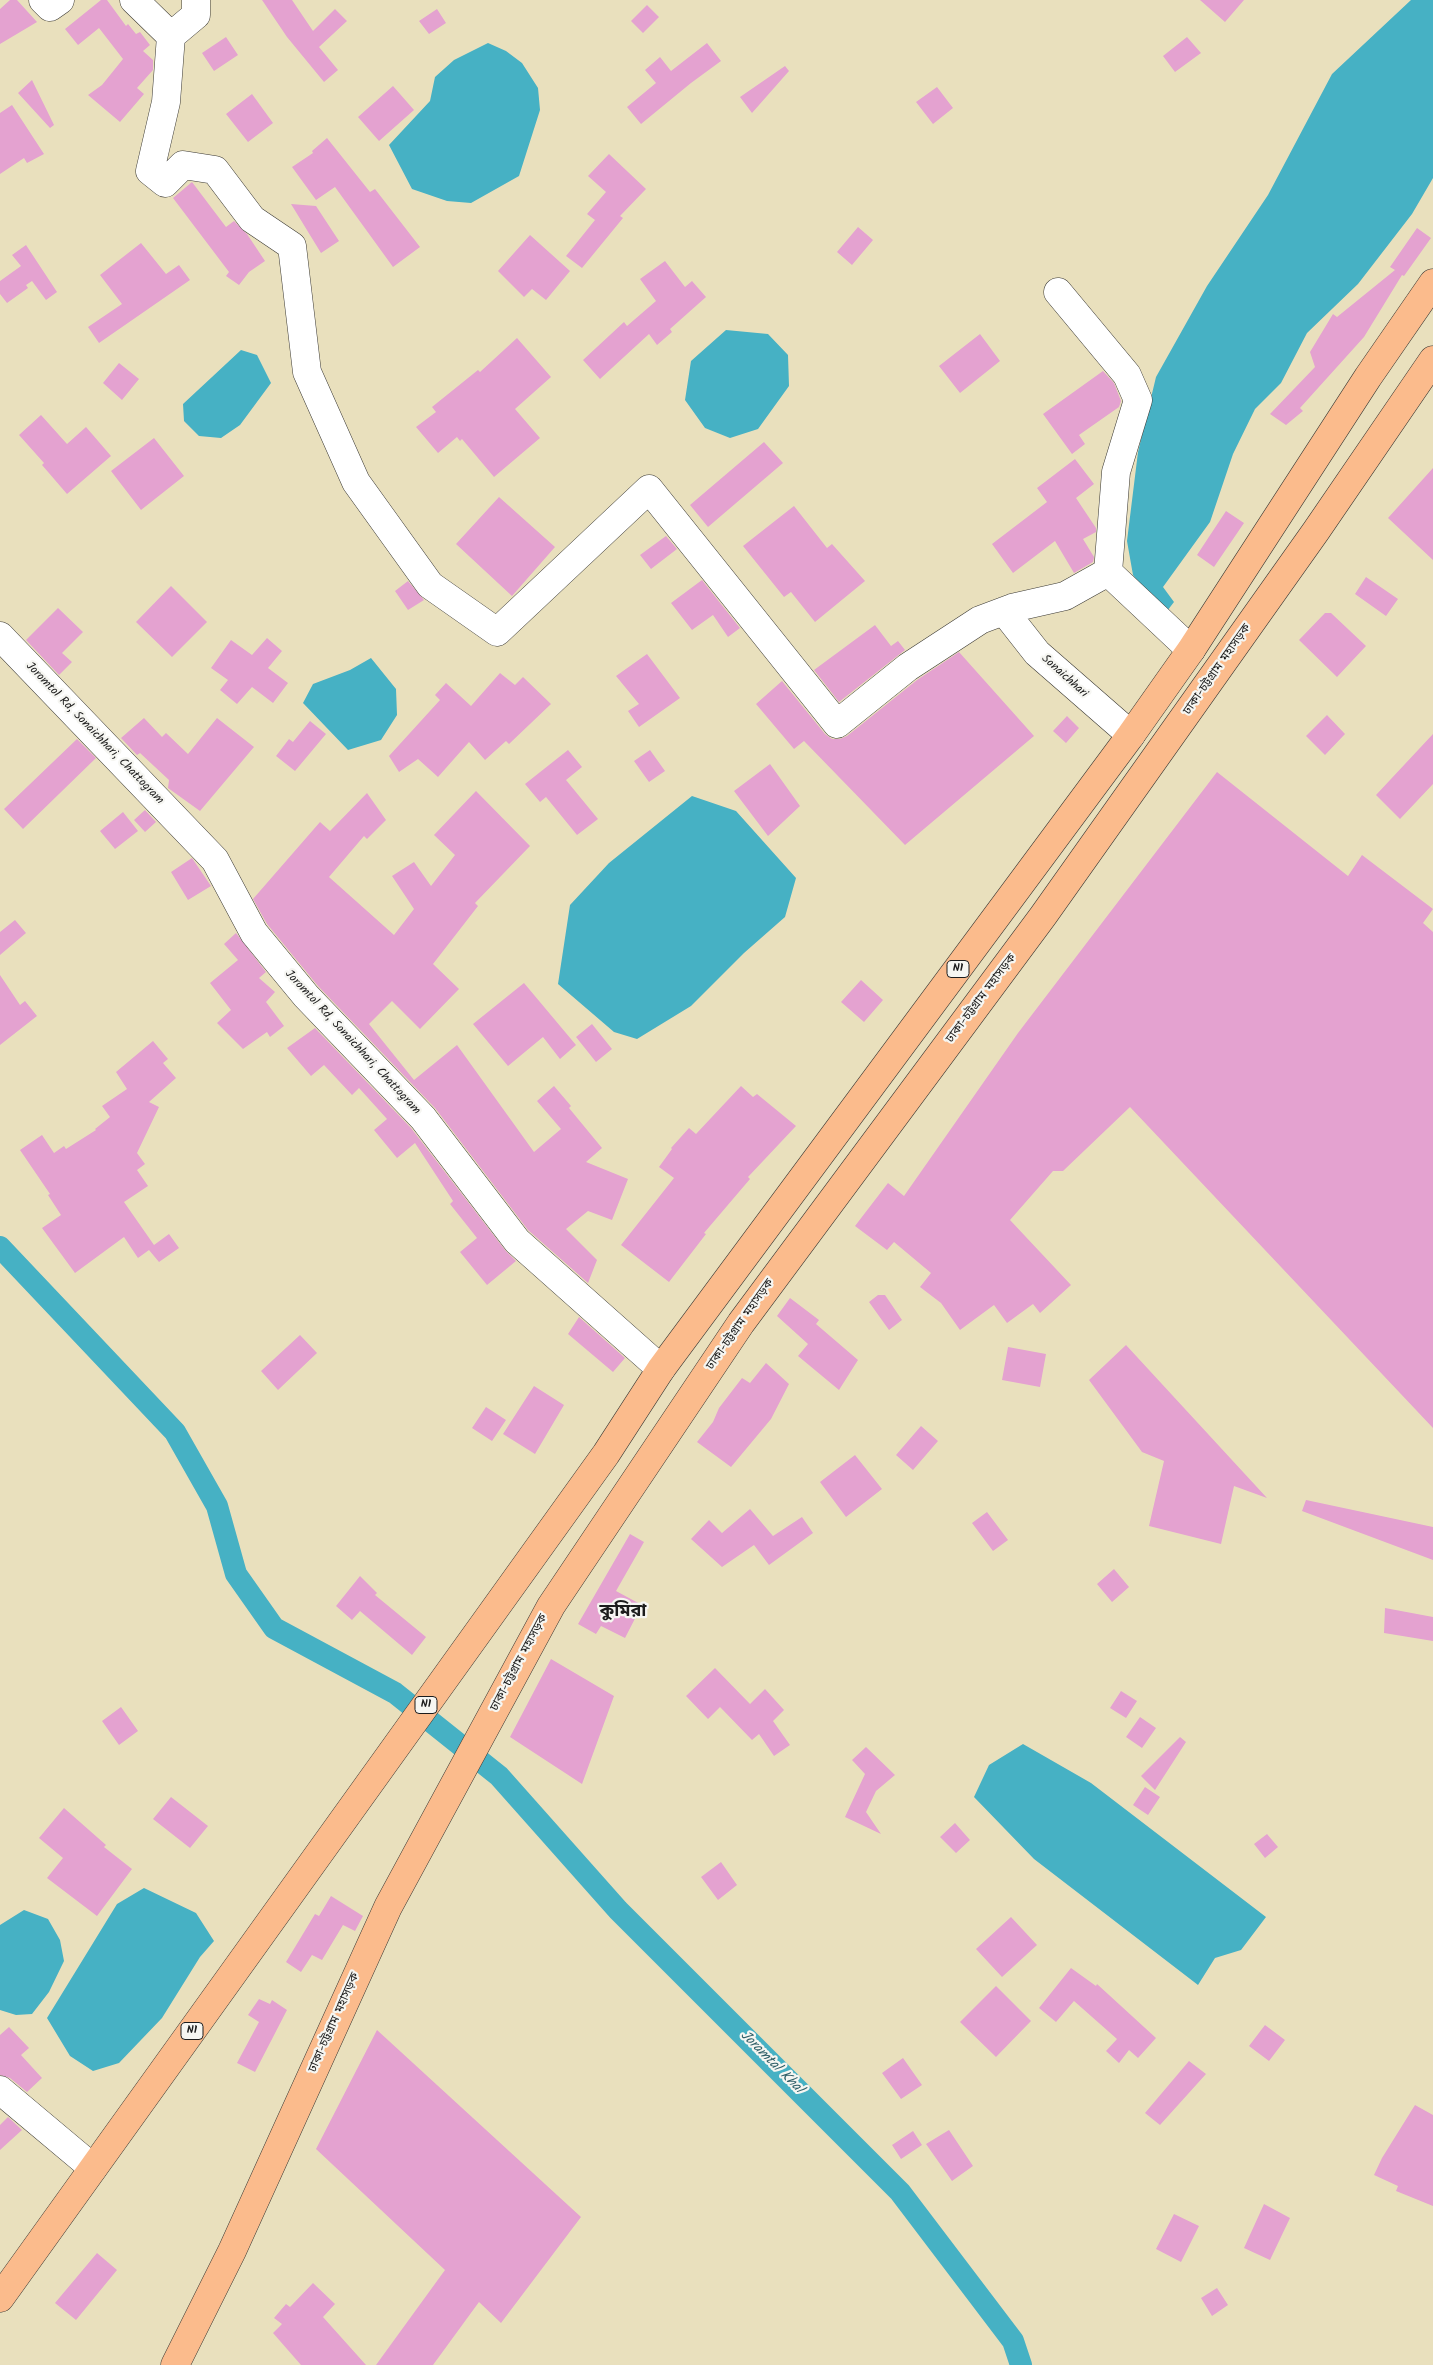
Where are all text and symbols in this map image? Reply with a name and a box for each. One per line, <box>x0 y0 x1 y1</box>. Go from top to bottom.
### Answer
street label: ঢাকা-চট্টগ্রাম মহাসড়ক <box>1181 622 1255 718</box>
street label: Sonaichhari <box>1038 652 1090 702</box>
street label: Joromtol Rd, Sonaichhari, Chattogram <box>22 660 166 808</box>
street label: ঢাকা-চট্টগ্রাম মহাসড়ক <box>944 952 1020 1046</box>
road number: N1 <box>947 961 969 978</box>
street label: Joromtol Rd, Sonaichhari, Chattogram <box>281 968 423 1118</box>
street label: ঢাকা-চট্টগ্রাম মহাসড়ক <box>704 1277 778 1373</box>
district label: কুমিরা <box>600 1602 646 1624</box>
street label: ঢাকা-চট্টগ্রাম মহাসড়ক <box>488 1612 552 1714</box>
road number: N1 <box>415 1696 437 1714</box>
street label: ঢাকা-চট্টগ্রাম মহাসড়ক <box>307 1971 363 2075</box>
road number: N1 <box>181 2022 203 2040</box>
water label: Joramtal Khal <box>736 2028 806 2098</box>

